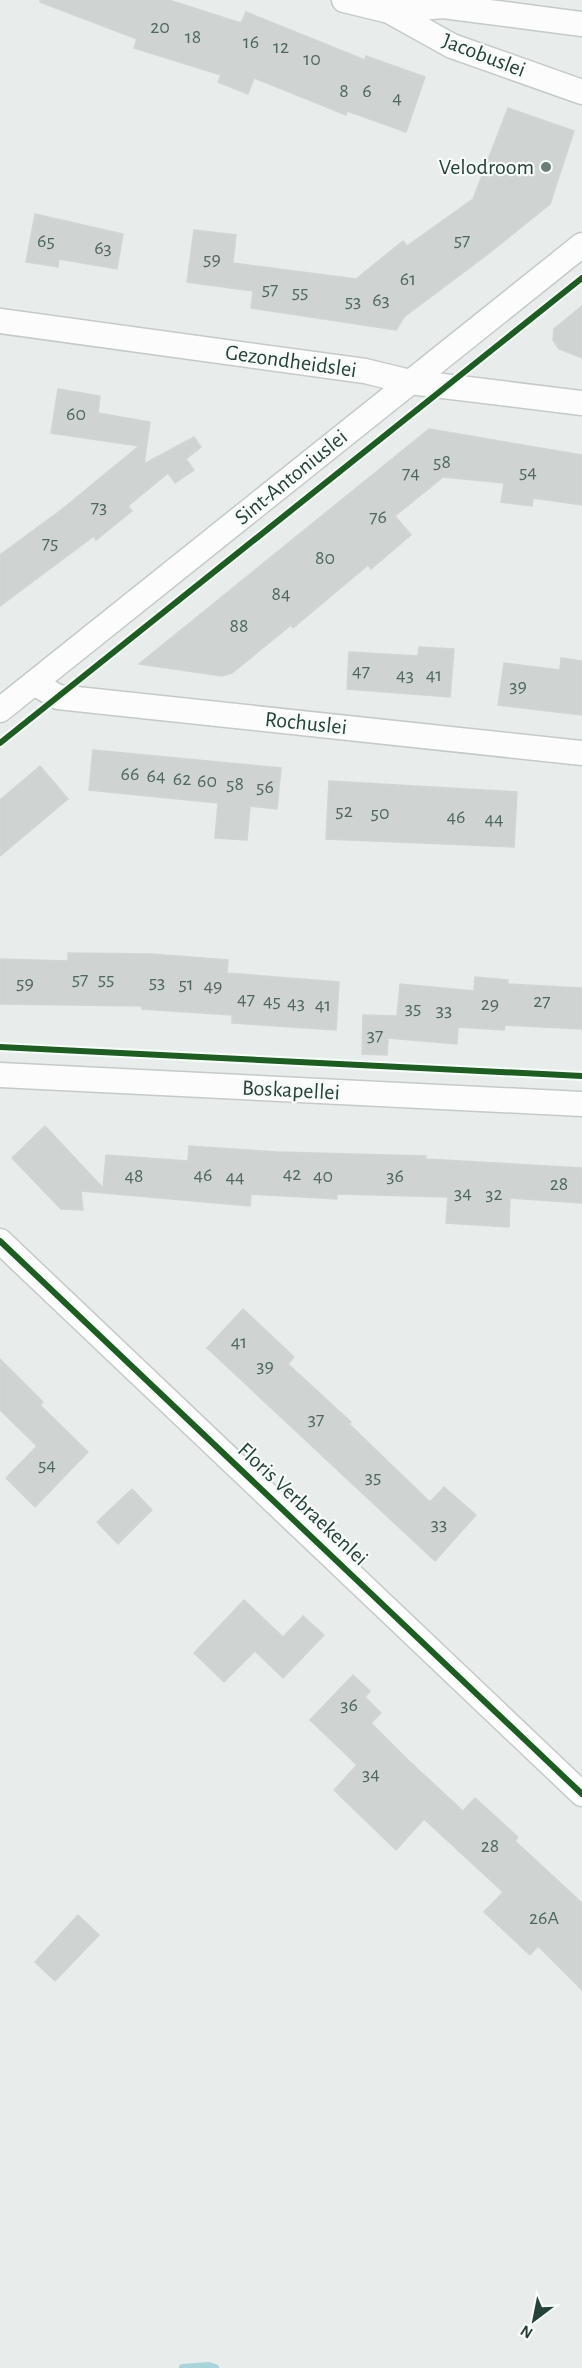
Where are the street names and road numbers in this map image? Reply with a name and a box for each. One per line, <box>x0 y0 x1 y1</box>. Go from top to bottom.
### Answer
street label: Jacobuslei <box>439 29 529 81</box>
street label: Gezondheidslei <box>224 341 358 381</box>
street label: Sint-Antoniuslei <box>231 425 351 529</box>
street label: Rochuslei <box>264 708 348 738</box>
street label: Boskapellei <box>242 1076 340 1104</box>
street label: Floris Verbraekenlei <box>234 1438 372 1570</box>

